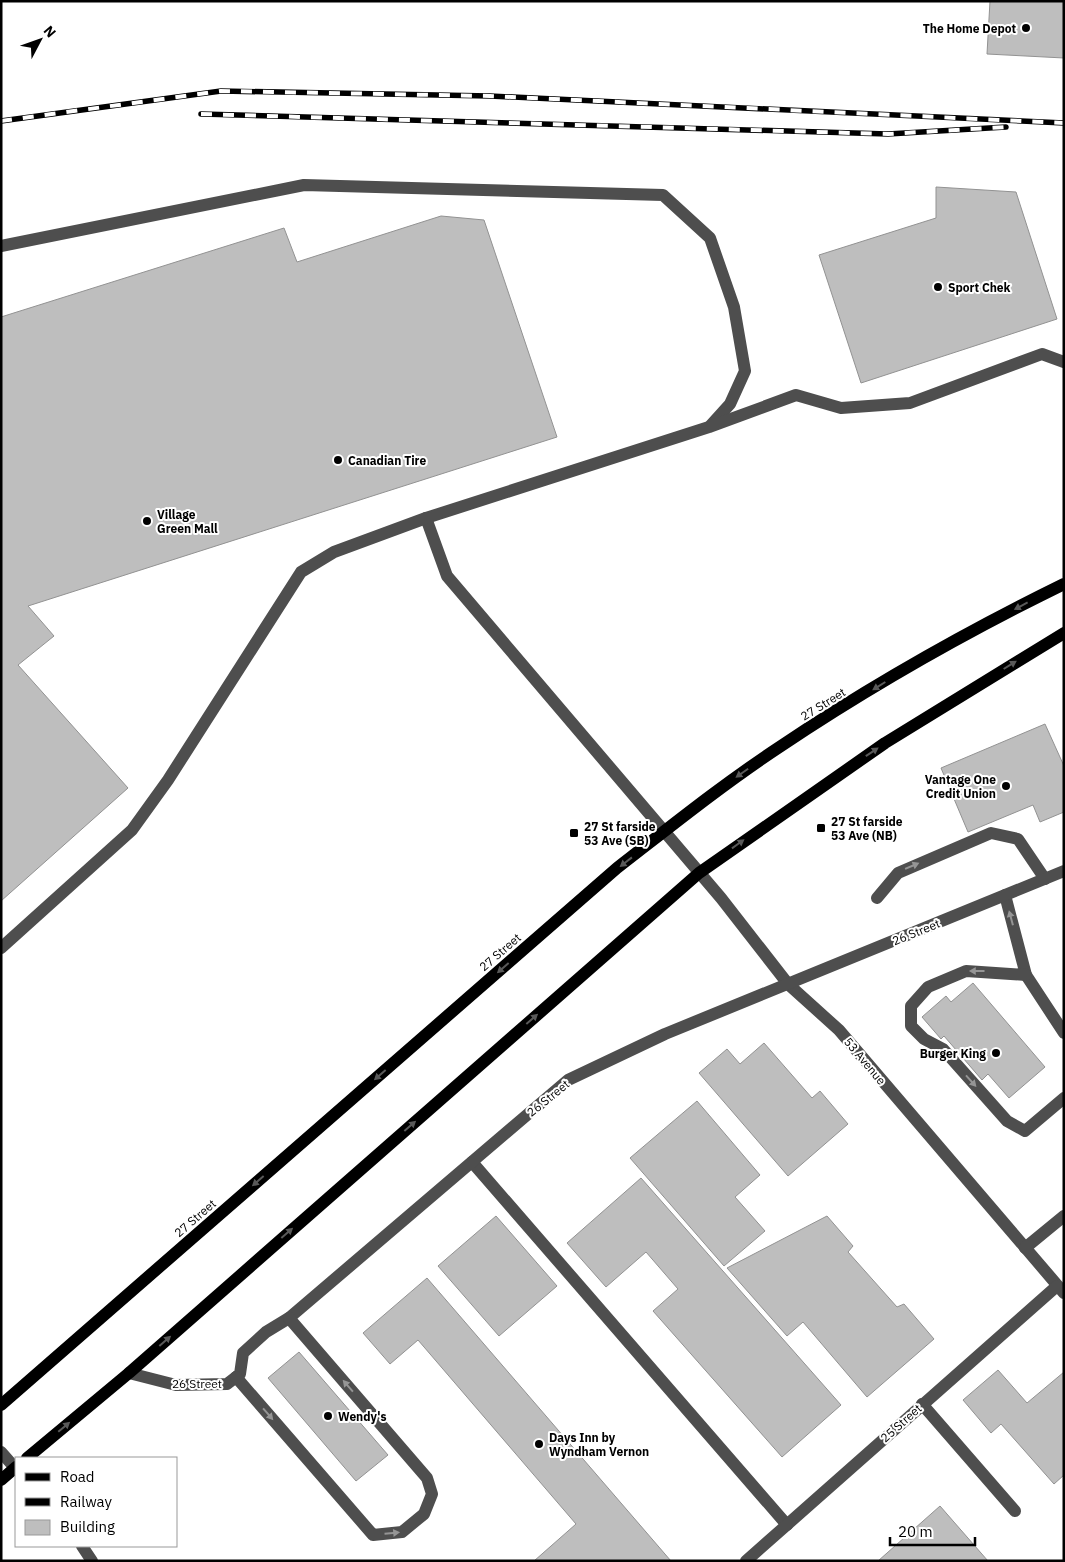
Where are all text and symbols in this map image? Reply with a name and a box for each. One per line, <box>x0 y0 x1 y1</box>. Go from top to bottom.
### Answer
north arrow <box>15 15 65 65</box>
place label: The Home Depot <box>923 21 1016 36</box>
text: N <box>40 22 60 41</box>
marker: The Home Depot <box>1020 22 1032 34</box>
place label: Sport Chek <box>948 280 1011 295</box>
marker: Sport Chek <box>932 281 944 293</box>
place label: Canadian Tire <box>348 453 426 468</box>
marker: Canadian Tire <box>332 454 344 466</box>
place label: Village Green Mall <box>157 507 218 536</box>
marker: Village Green Mall <box>141 515 153 527</box>
one-way arrow <box>1013 602 1028 610</box>
one-way arrow <box>1003 661 1016 670</box>
one-way arrow <box>872 681 885 690</box>
street label: 27 Street <box>798 684 848 724</box>
one-way arrow <box>865 747 879 757</box>
one-way arrow <box>735 768 749 778</box>
place label: Vantage One Credit Union <box>925 772 996 801</box>
marker: Vantage One Credit Union <box>1000 780 1012 792</box>
place label: 27 St farside 53 Ave (NB) <box>831 814 903 843</box>
place label: 27 St farside 53 Ave (SB) <box>584 819 656 848</box>
marker: 27 St farside 53 Ave (NB) <box>815 822 827 834</box>
marker: 27 St farside 53 Ave (SB) <box>568 827 580 839</box>
one-way arrow <box>731 839 745 849</box>
one-way arrow <box>620 856 633 867</box>
one-way arrow <box>905 862 919 870</box>
one-way arrow <box>1007 911 1015 926</box>
street label: 26 Street <box>890 916 942 948</box>
street label: 27 Street <box>476 930 524 974</box>
one-way arrow <box>497 962 509 973</box>
one-way arrow <box>969 967 985 975</box>
one-way arrow <box>525 1013 537 1025</box>
street label: 53 Avenue <box>841 1034 889 1088</box>
place label: Burger King <box>920 1046 986 1061</box>
marker: Burger King <box>990 1047 1002 1059</box>
one-way arrow <box>374 1069 387 1080</box>
one-way arrow <box>965 1074 977 1086</box>
street label: 26 Street <box>524 1076 572 1120</box>
one-way arrow <box>403 1121 416 1132</box>
one-way arrow <box>251 1176 264 1187</box>
street label: 27 Street <box>171 1196 219 1240</box>
one-way arrow <box>281 1228 294 1239</box>
one-way arrow <box>159 1335 172 1346</box>
street label: 26 Street <box>172 1376 222 1391</box>
one-way arrow <box>342 1381 354 1393</box>
street label: 25 Street <box>877 1401 925 1445</box>
one-way arrow <box>262 1407 273 1420</box>
place label: Wendy's <box>338 1409 386 1424</box>
marker: Wendy's <box>322 1410 334 1422</box>
one-way arrow <box>58 1422 70 1433</box>
place label: Days Inn by Wyndham Vernon <box>549 1430 649 1459</box>
marker: Days Inn by Wyndham Vernon <box>533 1438 545 1450</box>
legend <box>15 1457 178 1547</box>
text: Road <box>60 1467 95 1486</box>
text: Railway <box>60 1492 113 1511</box>
scale bar <box>890 1514 975 1546</box>
text: Building <box>60 1517 115 1536</box>
text: 20 m <box>898 1522 933 1541</box>
one-way arrow <box>385 1529 401 1537</box>

